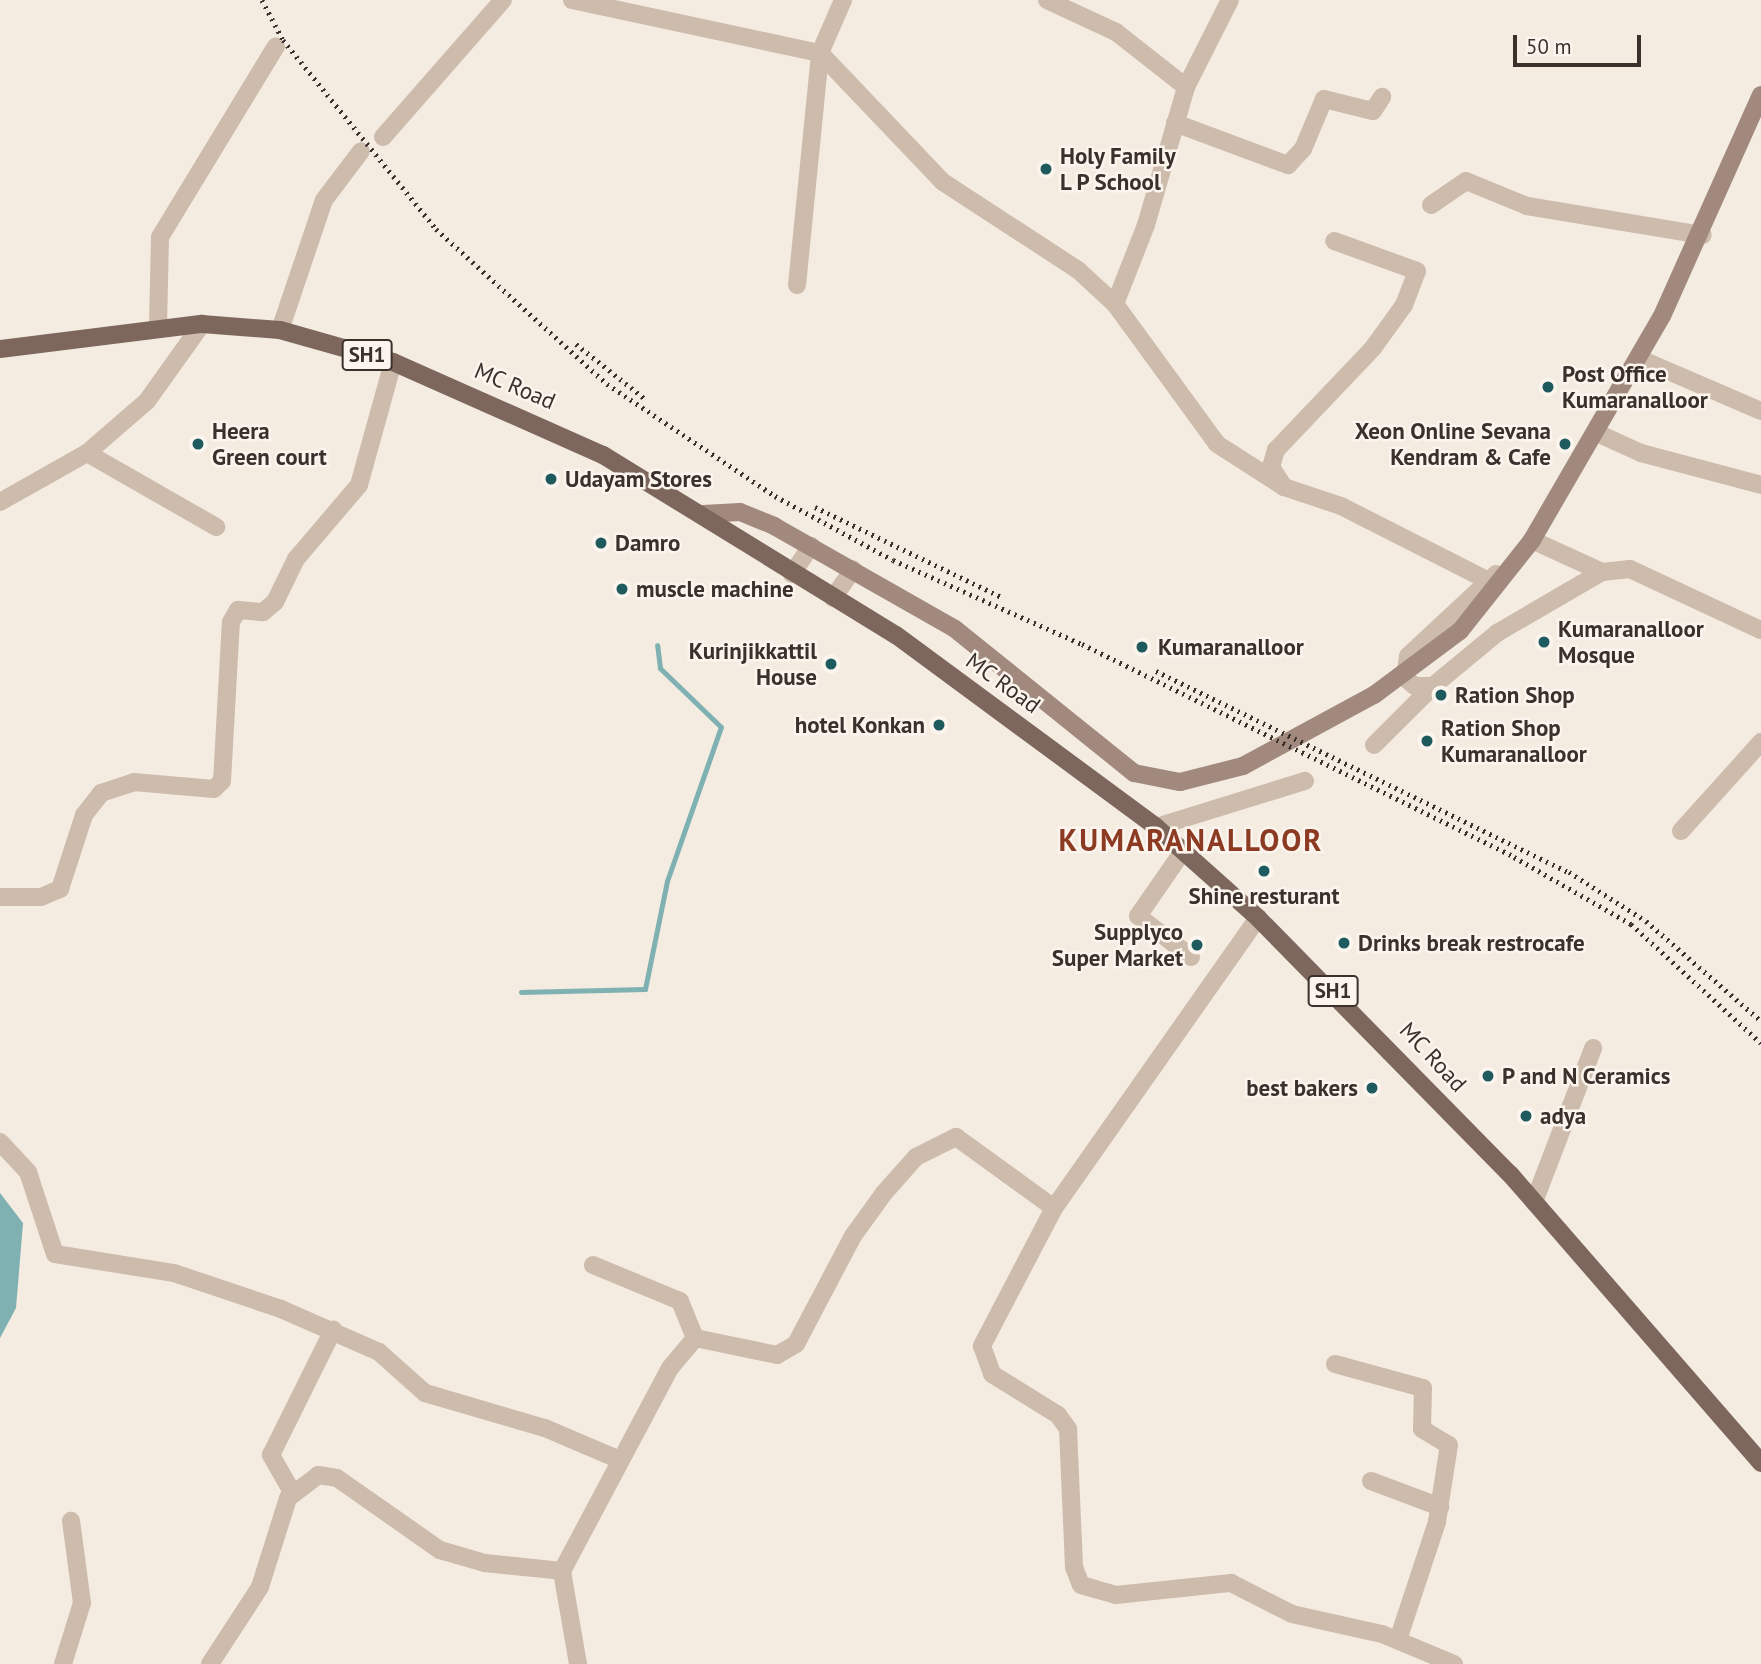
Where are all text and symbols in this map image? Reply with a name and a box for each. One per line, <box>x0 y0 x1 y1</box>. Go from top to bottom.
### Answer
scale bar <box>1516 21 1644 65</box>
text: 50 m <box>1526 33 1572 60</box>
place label: Holy Family L P School <box>1060 142 1176 196</box>
marker: Holy Family L P School <box>1038 161 1054 177</box>
road number: SH1 <box>341 338 393 372</box>
street label: MC Road <box>470 356 560 416</box>
place label: Post Office Kumaranalloor <box>1562 360 1708 414</box>
marker: Post Office Kumaranalloor <box>1540 379 1556 395</box>
place label: Heera Green court <box>212 417 327 471</box>
place label: Xeon Online Sevana Kendram & Cafe <box>1354 417 1551 471</box>
marker: Heera Green court <box>190 436 206 452</box>
marker: Xeon Online Sevana Kendram & Cafe <box>1557 436 1573 452</box>
place label: Udayam Stores <box>565 465 712 493</box>
marker: Udayam Stores <box>543 471 559 487</box>
place label: Damro <box>615 529 680 557</box>
marker: Damro <box>593 535 609 551</box>
place label: muscle machine <box>636 575 794 603</box>
marker: muscle machine <box>614 581 630 597</box>
place label: Kumaranalloor Mosque <box>1558 615 1704 669</box>
place label: Kumaranalloor <box>1158 633 1304 661</box>
marker: Kumaranalloor Mosque <box>1536 634 1552 650</box>
place label: Kurinjikkattil House <box>689 637 817 691</box>
marker: Kumaranalloor <box>1132 637 1152 657</box>
street label: MC Road <box>960 647 1046 719</box>
marker: Kurinjikkattil House <box>823 656 839 672</box>
place label: Ration Shop <box>1455 681 1575 709</box>
marker: Ration Shop <box>1433 687 1449 703</box>
place label: hotel Konkan <box>795 711 925 739</box>
place label: Ration Shop Kumaranalloor <box>1441 714 1587 768</box>
marker: hotel Konkan <box>931 717 947 733</box>
marker: Ration Shop Kumaranalloor <box>1419 733 1435 749</box>
district label: KUMARANALLOOR <box>1060 822 1322 858</box>
marker: Shine resturant <box>1256 863 1272 879</box>
place label: Shine resturant <box>1189 882 1339 910</box>
place label: Supplyco Super Market <box>1052 918 1183 972</box>
place label: Drinks break restrocafe <box>1358 929 1585 957</box>
marker: Drinks break restrocafe <box>1336 935 1352 951</box>
marker: Supplyco Super Market <box>1189 937 1205 953</box>
road number: SH1 <box>1307 974 1359 1009</box>
street label: MC Road <box>1394 1016 1472 1098</box>
place label: P and N Ceramics <box>1502 1062 1672 1090</box>
marker: P and N Ceramics <box>1480 1068 1496 1084</box>
place label: best bakers <box>1246 1074 1358 1102</box>
marker: best bakers <box>1364 1080 1380 1096</box>
place label: adya <box>1540 1102 1586 1130</box>
marker: adya <box>1518 1108 1534 1124</box>

